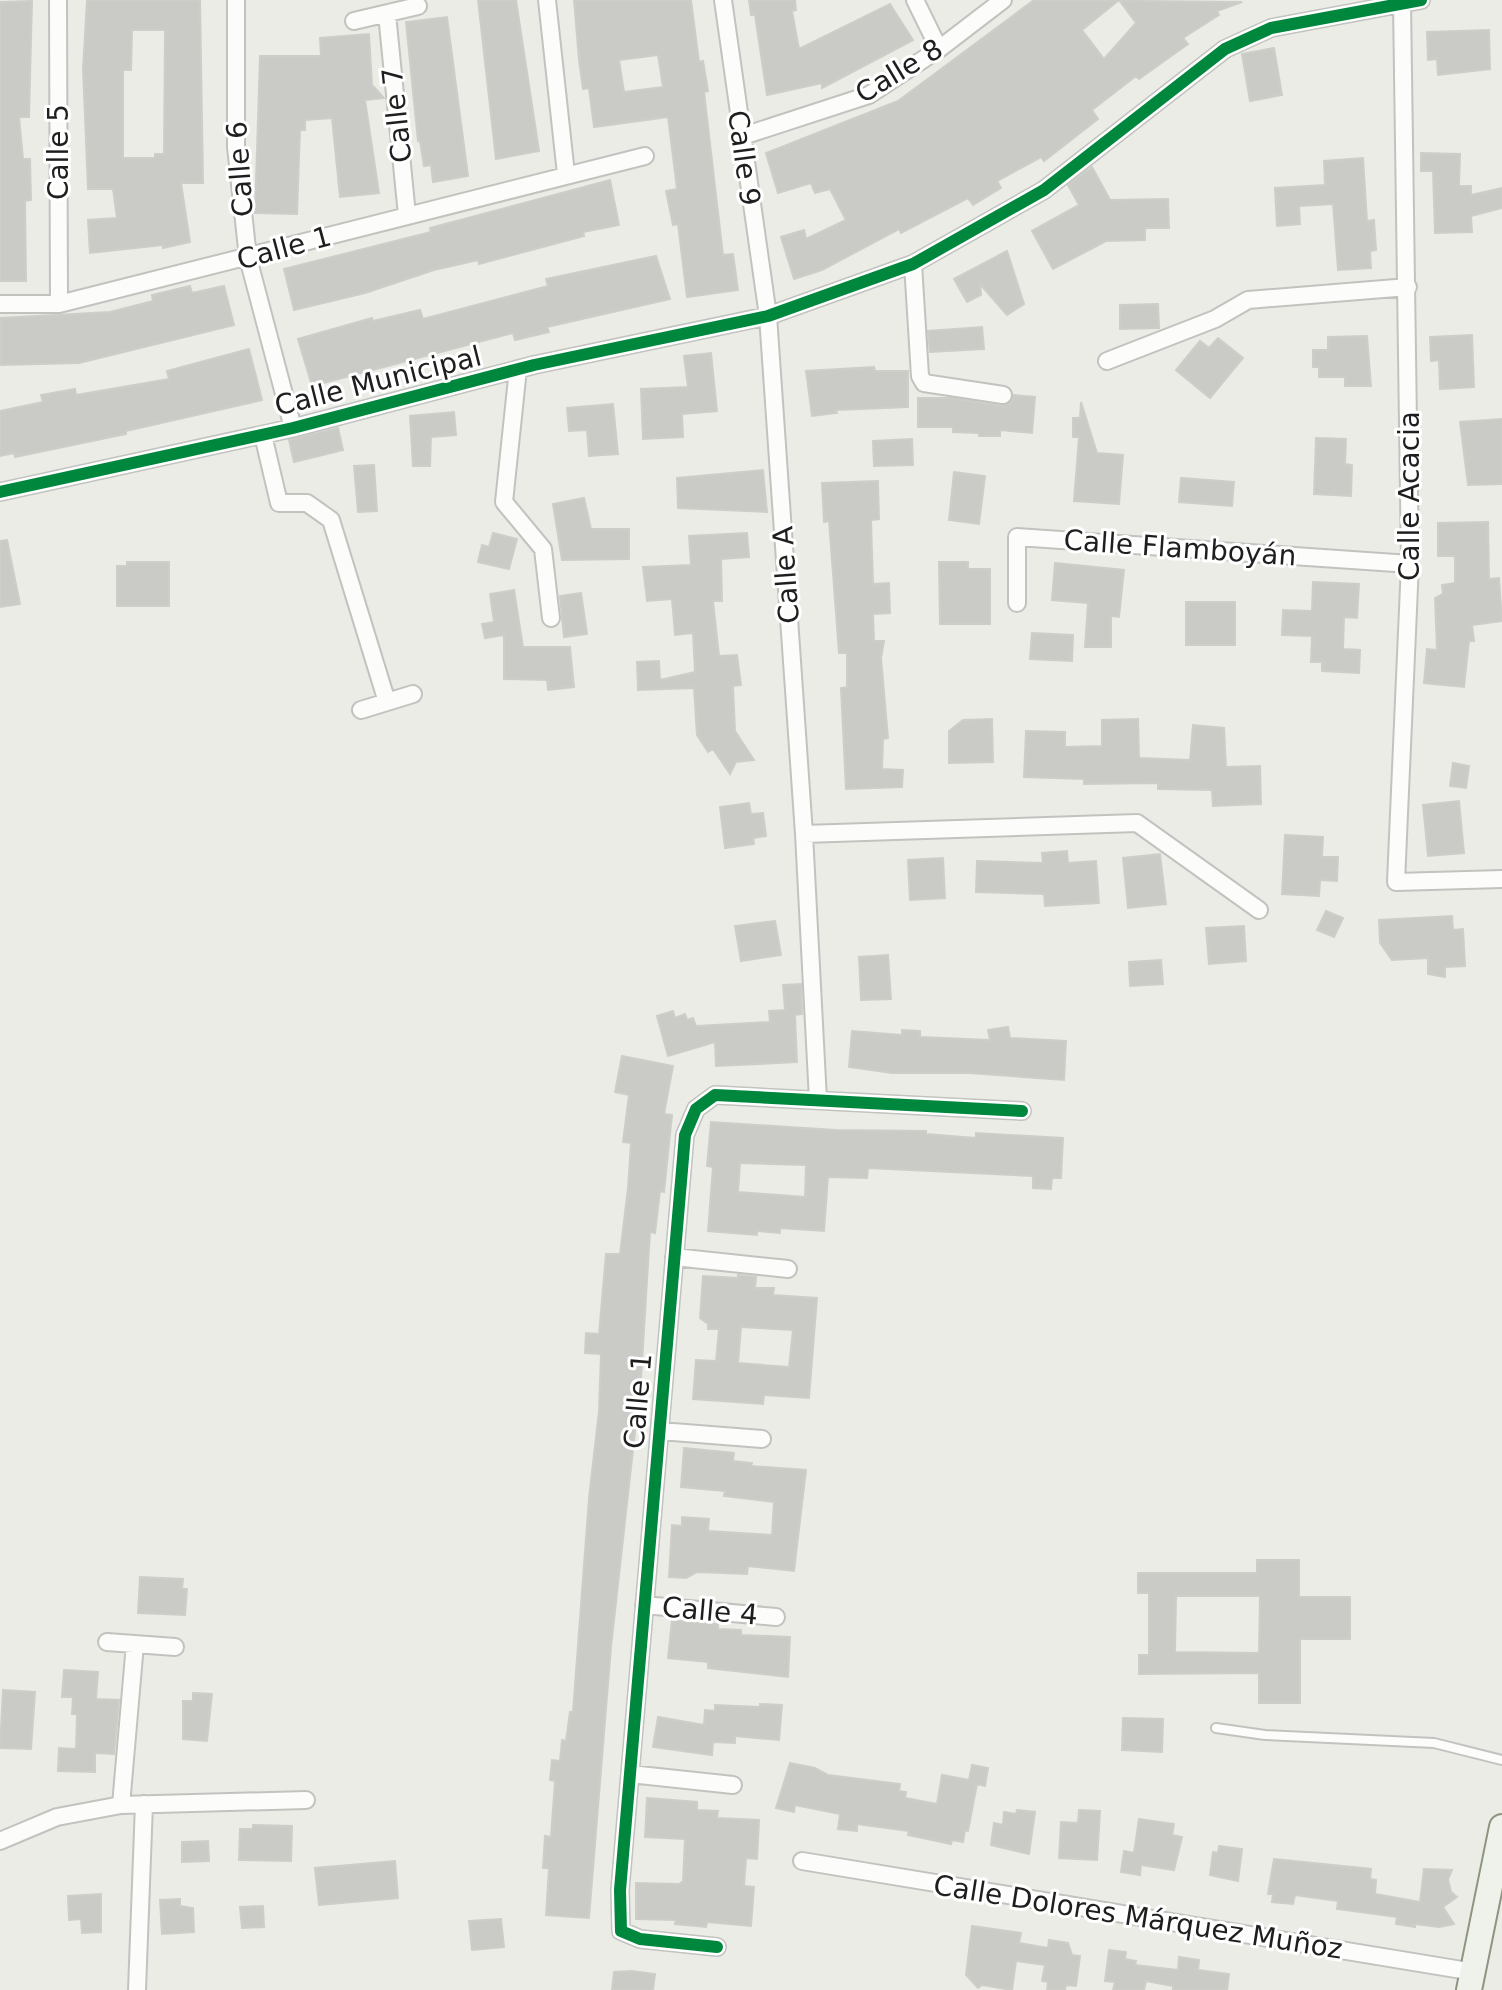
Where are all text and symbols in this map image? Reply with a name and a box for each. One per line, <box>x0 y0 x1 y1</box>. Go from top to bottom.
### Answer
street label: Calle 8 <box>849 32 949 110</box>
street label: Calle 7 <box>376 65 418 165</box>
street label: Calle 5 <box>42 104 75 200</box>
street label: Calle 9 <box>721 108 767 208</box>
street label: Calle 6 <box>220 120 260 218</box>
street label: Calle 1 <box>233 220 335 276</box>
street label: Calle Municipal <box>271 339 485 423</box>
street label: Calle Acacia <box>1393 411 1426 581</box>
street label: Calle Flamboyán <box>1063 523 1297 573</box>
street label: Calle A <box>766 525 806 625</box>
street label: Calle 1 <box>617 1352 659 1450</box>
street label: Calle 4 <box>661 1590 759 1632</box>
street label: Calle Dolores Márquez Muñoz <box>931 1868 1345 1966</box>

